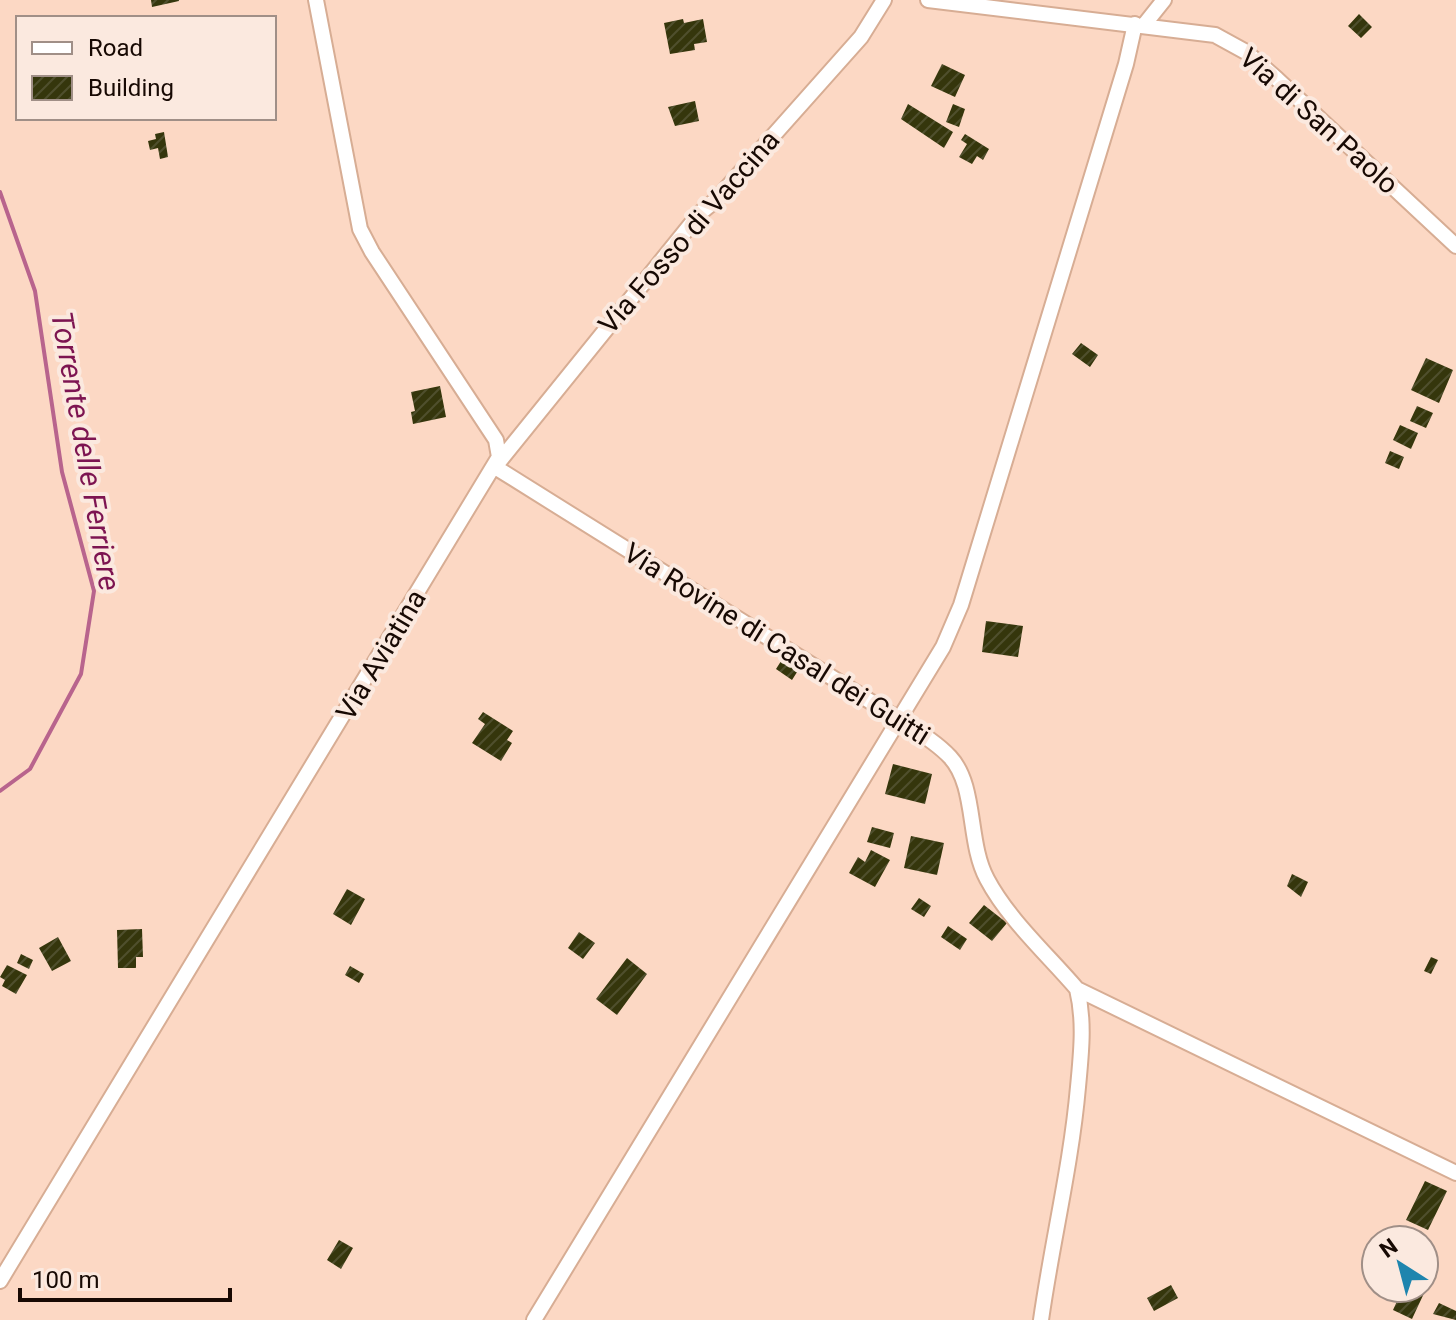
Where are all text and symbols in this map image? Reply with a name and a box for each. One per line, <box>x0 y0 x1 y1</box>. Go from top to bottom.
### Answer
legend <box>16 16 276 120</box>
text: Road <box>88 34 143 62</box>
street label: Via di San Paolo <box>1233 41 1405 201</box>
text: Building <box>88 74 174 102</box>
street label: Via Fosso di Vaccina <box>592 124 786 340</box>
water label: Torrente delle Ferriere <box>44 309 128 593</box>
street label: Via Rovine di Casal dei Guitti <box>618 536 936 752</box>
street label: Via Aviatina <box>329 584 433 726</box>
north arrow <box>1360 1224 1440 1304</box>
text: N <box>1375 1234 1402 1263</box>
scale bar <box>20 1252 230 1302</box>
text: 100 m <box>32 1266 99 1294</box>

